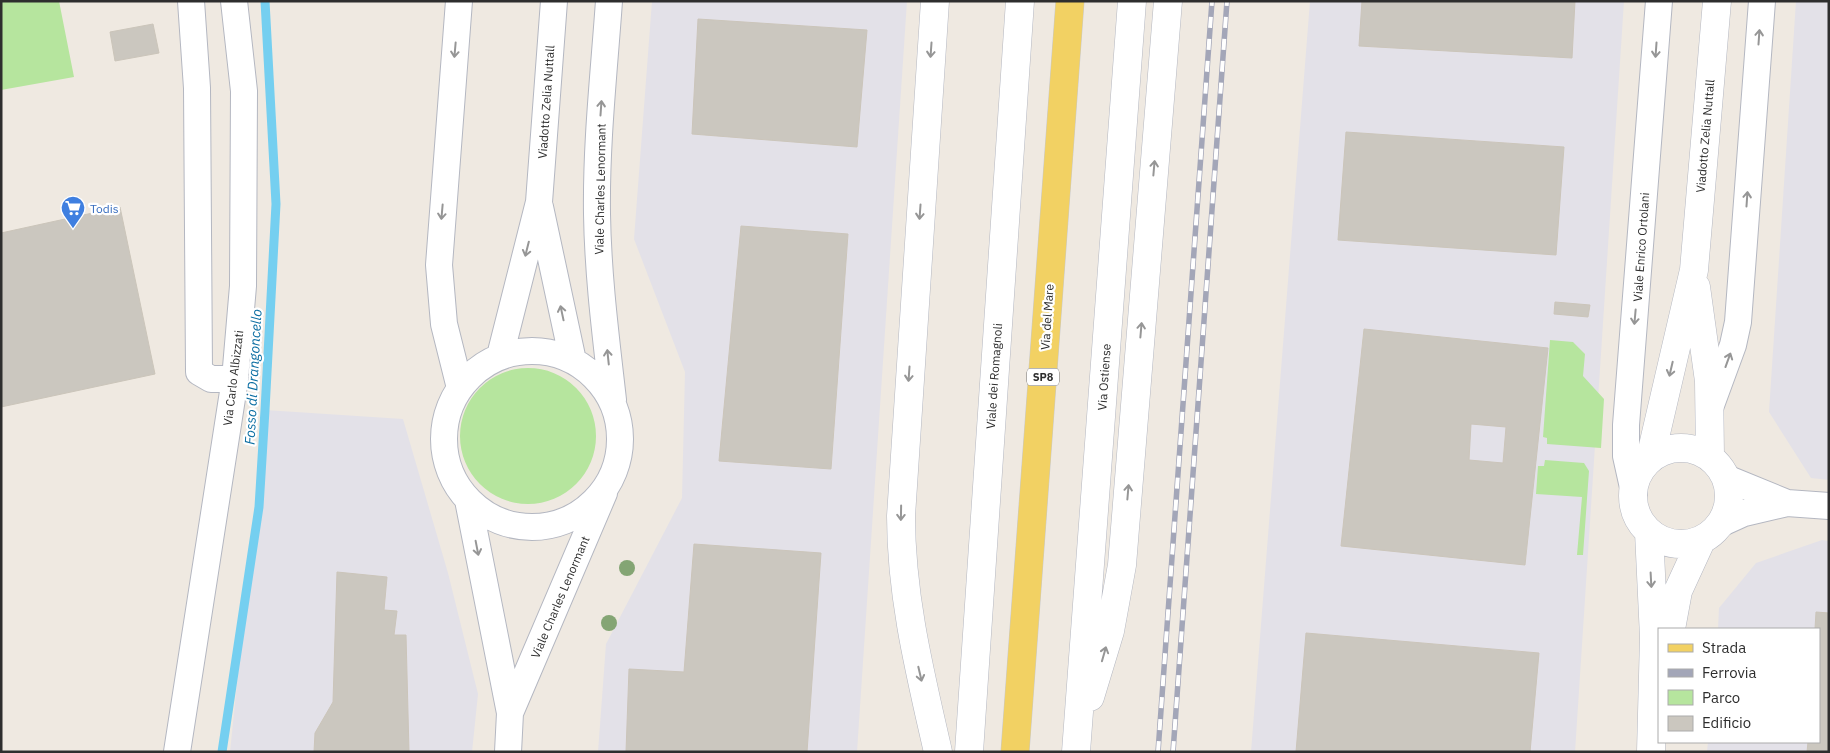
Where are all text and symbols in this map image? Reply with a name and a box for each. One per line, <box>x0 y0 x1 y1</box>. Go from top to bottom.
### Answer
one-way arrow <box>1754 29 1764 45</box>
one-way arrow <box>450 42 460 58</box>
one-way arrow <box>927 42 936 58</box>
one-way arrow <box>1651 42 1660 58</box>
street label: Viadotto Zelia Nuttall <box>535 45 557 159</box>
street label: Viadotto Zelia Nuttall <box>1693 79 1717 193</box>
one-way arrow <box>597 100 606 116</box>
street label: Viale Charles Lenormant <box>591 123 609 255</box>
one-way arrow <box>1149 160 1159 176</box>
one-way arrow <box>1742 191 1751 207</box>
street label: Viale Enrico Ortolani <box>1630 192 1652 302</box>
supermarket icon: Todis <box>60 195 86 229</box>
place label: Todis <box>90 201 119 216</box>
one-way arrow <box>437 204 447 220</box>
one-way arrow <box>915 204 925 220</box>
one-way arrow <box>522 241 531 257</box>
street label: Via del Mare <box>1037 283 1057 351</box>
one-way arrow <box>557 305 567 321</box>
water label: Fosso di Drangoncello <box>240 308 266 445</box>
one-way arrow <box>1630 308 1640 324</box>
one-way arrow <box>1136 322 1146 338</box>
street label: Viale dei Romagnoli <box>983 323 1005 429</box>
street label: Via Carlo Albizzati <box>220 329 246 427</box>
street label: Via Ostiense <box>1094 343 1114 411</box>
one-way arrow <box>603 350 613 366</box>
one-way arrow <box>1724 352 1733 368</box>
one-way arrow <box>1666 360 1675 376</box>
one-way arrow <box>904 366 914 382</box>
road number: SP8 <box>1027 368 1059 386</box>
one-way arrow <box>1123 484 1133 500</box>
one-way arrow <box>896 505 906 521</box>
street label: Viale Charles Lenormant <box>527 534 593 660</box>
one-way arrow <box>473 539 482 555</box>
one-way arrow <box>1647 572 1656 588</box>
legend <box>1658 628 1820 743</box>
text: Strada <box>1702 638 1746 657</box>
one-way arrow <box>1100 647 1109 663</box>
text: Ferrovia <box>1702 663 1757 682</box>
one-way arrow <box>916 666 926 682</box>
text: Parco <box>1702 688 1740 707</box>
text: Edificio <box>1702 713 1751 732</box>

